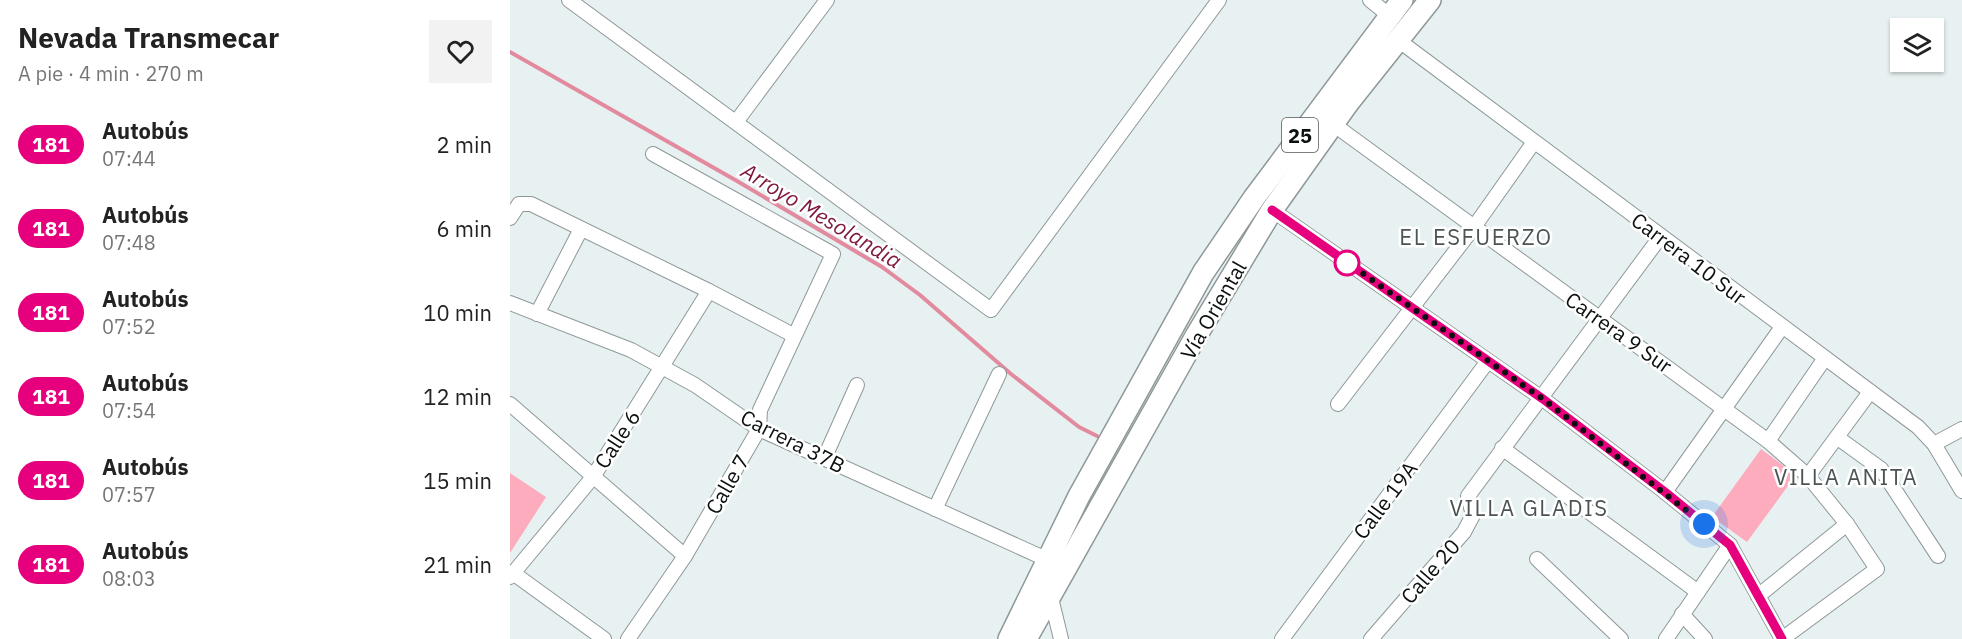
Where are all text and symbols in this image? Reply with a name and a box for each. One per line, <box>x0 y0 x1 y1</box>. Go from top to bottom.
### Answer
map controls <box>1890 18 1944 72</box>
button: layers <box>1890 18 1944 72</box>
text: Nevada Transmecar <box>18 19 279 56</box>
button: heart <box>429 20 492 83</box>
text: A pie · 4 min · 270 m <box>18 60 204 87</box>
text: Autobús <box>102 116 189 145</box>
road number: 25 <box>1282 118 1318 152</box>
text: 181 <box>32 130 70 158</box>
text: 2 min <box>436 130 492 159</box>
text: 07:44 <box>102 145 156 172</box>
water label: Arroyo Mesolandia <box>735 155 908 274</box>
text: Autobús <box>102 200 189 229</box>
street label: Carrera 10 Sur <box>1626 206 1752 311</box>
text: 181 <box>32 214 70 242</box>
text: 6 min <box>436 214 492 243</box>
district label: EL ESFUERZO <box>1399 222 1553 251</box>
text: 07:48 <box>102 229 156 256</box>
unlabelled marker <box>1334 250 1360 276</box>
street label: Vía Oriental <box>1173 255 1253 365</box>
text: Autobús <box>102 284 189 313</box>
street label: Carrera 9 Sur <box>1560 285 1678 379</box>
text: 181 <box>32 298 70 326</box>
text: 10 min <box>423 298 492 327</box>
text: 07:52 <box>102 313 156 340</box>
text: Autobús <box>102 368 189 397</box>
text: 181 <box>32 382 70 410</box>
text: 12 min <box>423 382 492 411</box>
text: 07:54 <box>102 397 156 424</box>
street label: Carrera 37B <box>736 403 850 479</box>
street label: Calle 6 <box>588 404 646 474</box>
street label: Calle 7 <box>699 449 755 519</box>
text: Autobús <box>102 452 189 481</box>
street label: Calle 19A <box>1347 455 1423 545</box>
district label: VILLA ANITA <box>1774 462 1918 491</box>
text: 181 <box>32 466 70 494</box>
text: 15 min <box>423 466 492 495</box>
text: 07:57 <box>102 481 156 508</box>
district label: VILLA GLADIS <box>1449 493 1609 522</box>
your location <box>1689 509 1719 539</box>
street label: Calle 20 <box>1394 533 1466 609</box>
text: Autobús <box>102 536 189 565</box>
text: 181 <box>32 550 70 578</box>
text: 21 min <box>423 550 492 579</box>
text: 08:03 <box>102 565 156 592</box>

